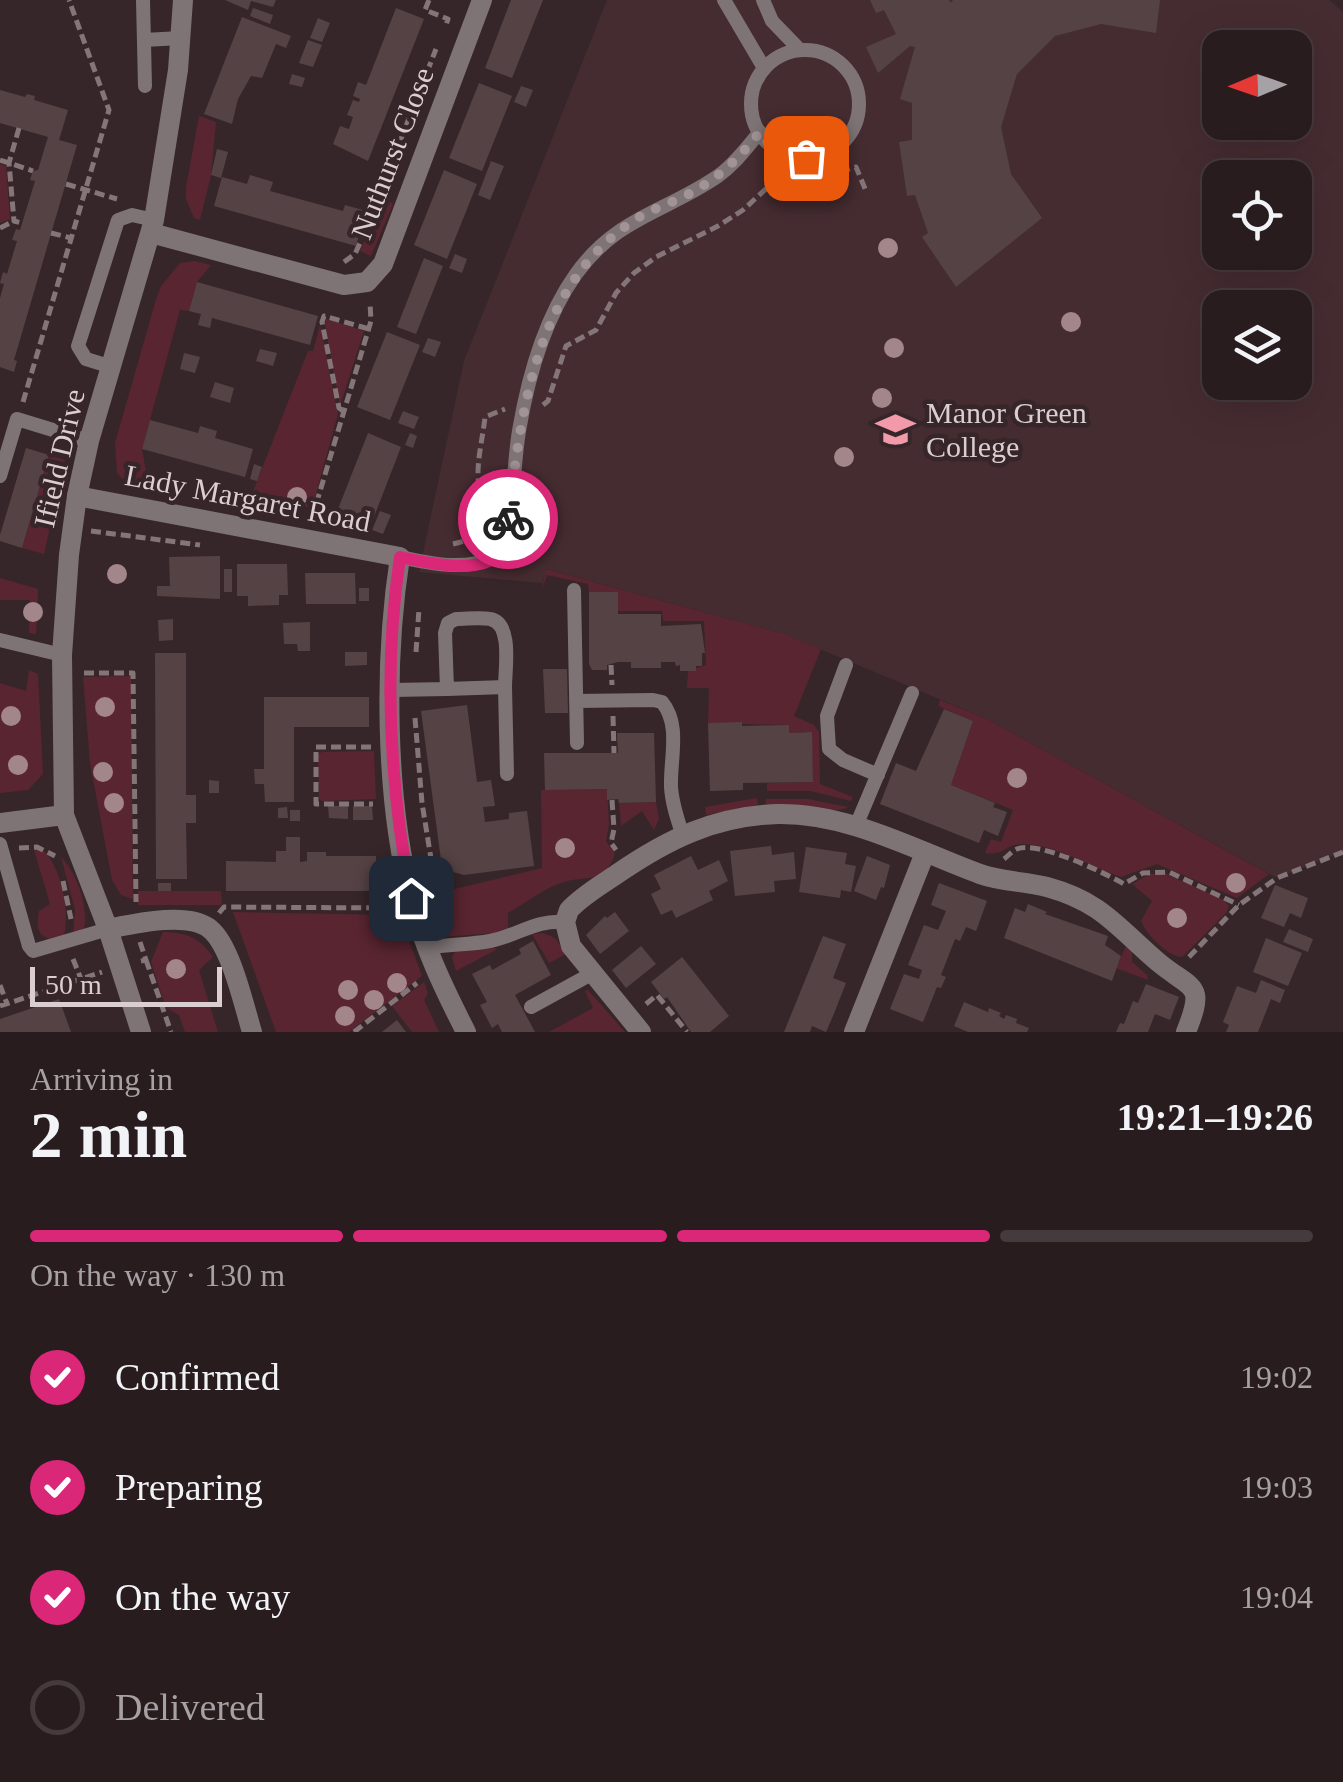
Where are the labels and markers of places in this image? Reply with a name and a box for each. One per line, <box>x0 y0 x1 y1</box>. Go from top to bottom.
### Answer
pin <box>764 116 849 201</box>
place label: Manor Green College <box>926 396 1087 463</box>
school or university icon: Manor Green College <box>875 408 917 450</box>
pin <box>369 856 454 941</box>

